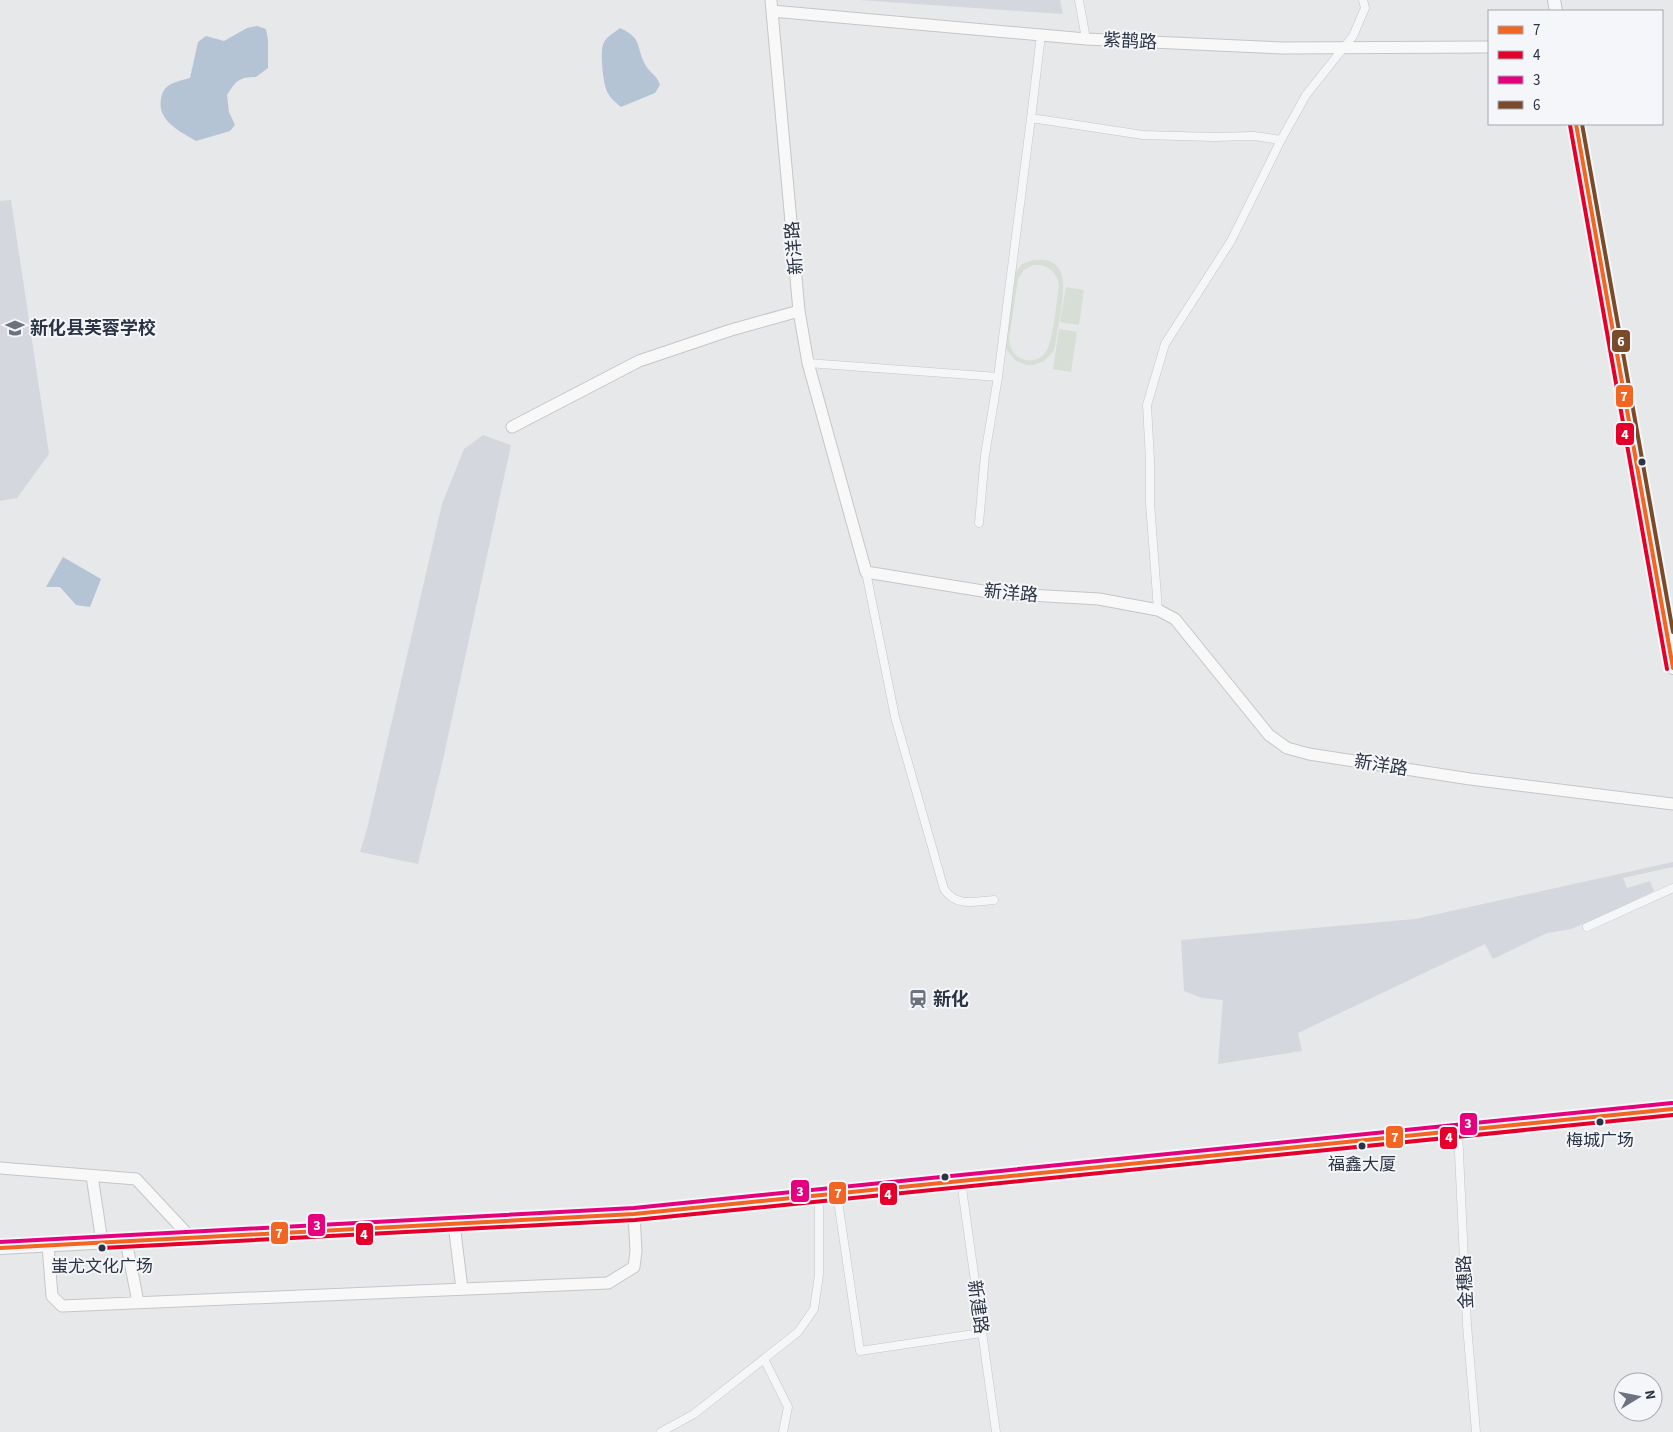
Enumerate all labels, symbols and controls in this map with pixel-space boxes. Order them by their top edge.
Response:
legend [1488,10,1663,125]
text: 7 [1533,20,1540,41]
street label: 紫鹊路 [1102,28,1158,55]
text: 4 [1533,45,1541,66]
text: 3 [1533,70,1540,91]
text: 6 [1533,95,1540,116]
street label: 新洋路 [780,220,809,276]
place label: 新化县芙蓉学校 [30,316,156,341]
school or university icon: 新化县芙蓉学校 [4,317,26,339]
line badge: 6 [1611,329,1631,353]
text: 6 [1617,332,1625,352]
line badge: 7 [1615,384,1634,408]
text: 7 [1620,387,1628,407]
line badge: 4 [1615,422,1635,446]
text: 4 [1621,425,1629,445]
unlabelled marker [1637,457,1647,467]
street label: 新洋路 [983,579,1039,608]
street label: 新洋路 [1352,749,1410,782]
place label: 新化 [933,987,969,1012]
station icon: 新化 [907,988,929,1010]
line badge: 3 [1459,1112,1478,1136]
text: 3 [1464,1114,1472,1134]
marker: 梅城广场 [1595,1117,1605,1127]
line badge: 7 [1385,1125,1404,1149]
line badge: 4 [1439,1126,1458,1150]
text: 7 [1391,1128,1399,1148]
text: 4 [1445,1128,1453,1148]
place label: 梅城广场 [1566,1129,1634,1153]
marker: 福鑫大厦 [1357,1141,1367,1151]
place label: 福鑫大厦 [1328,1153,1396,1177]
unlabelled marker [940,1172,950,1182]
line badge: 3 [790,1179,810,1203]
line badge: 7 [828,1181,847,1205]
text: 3 [796,1182,804,1202]
line badge: 4 [879,1182,898,1206]
text: 7 [834,1184,842,1204]
text: 4 [884,1185,892,1205]
line badge: 3 [307,1213,326,1237]
text: 3 [313,1216,321,1236]
line badge: 7 [270,1221,289,1245]
line badge: 4 [355,1222,374,1246]
text: 7 [275,1224,283,1244]
text: 4 [360,1225,368,1245]
marker: 蚩尤文化广场 [97,1243,107,1253]
street label: 金穗路 [1452,1254,1479,1310]
place label: 蚩尤文化广场 [51,1255,153,1279]
street label: 新建路 [961,1279,994,1336]
north arrow [1613,1372,1663,1422]
text: N [1639,1389,1660,1401]

